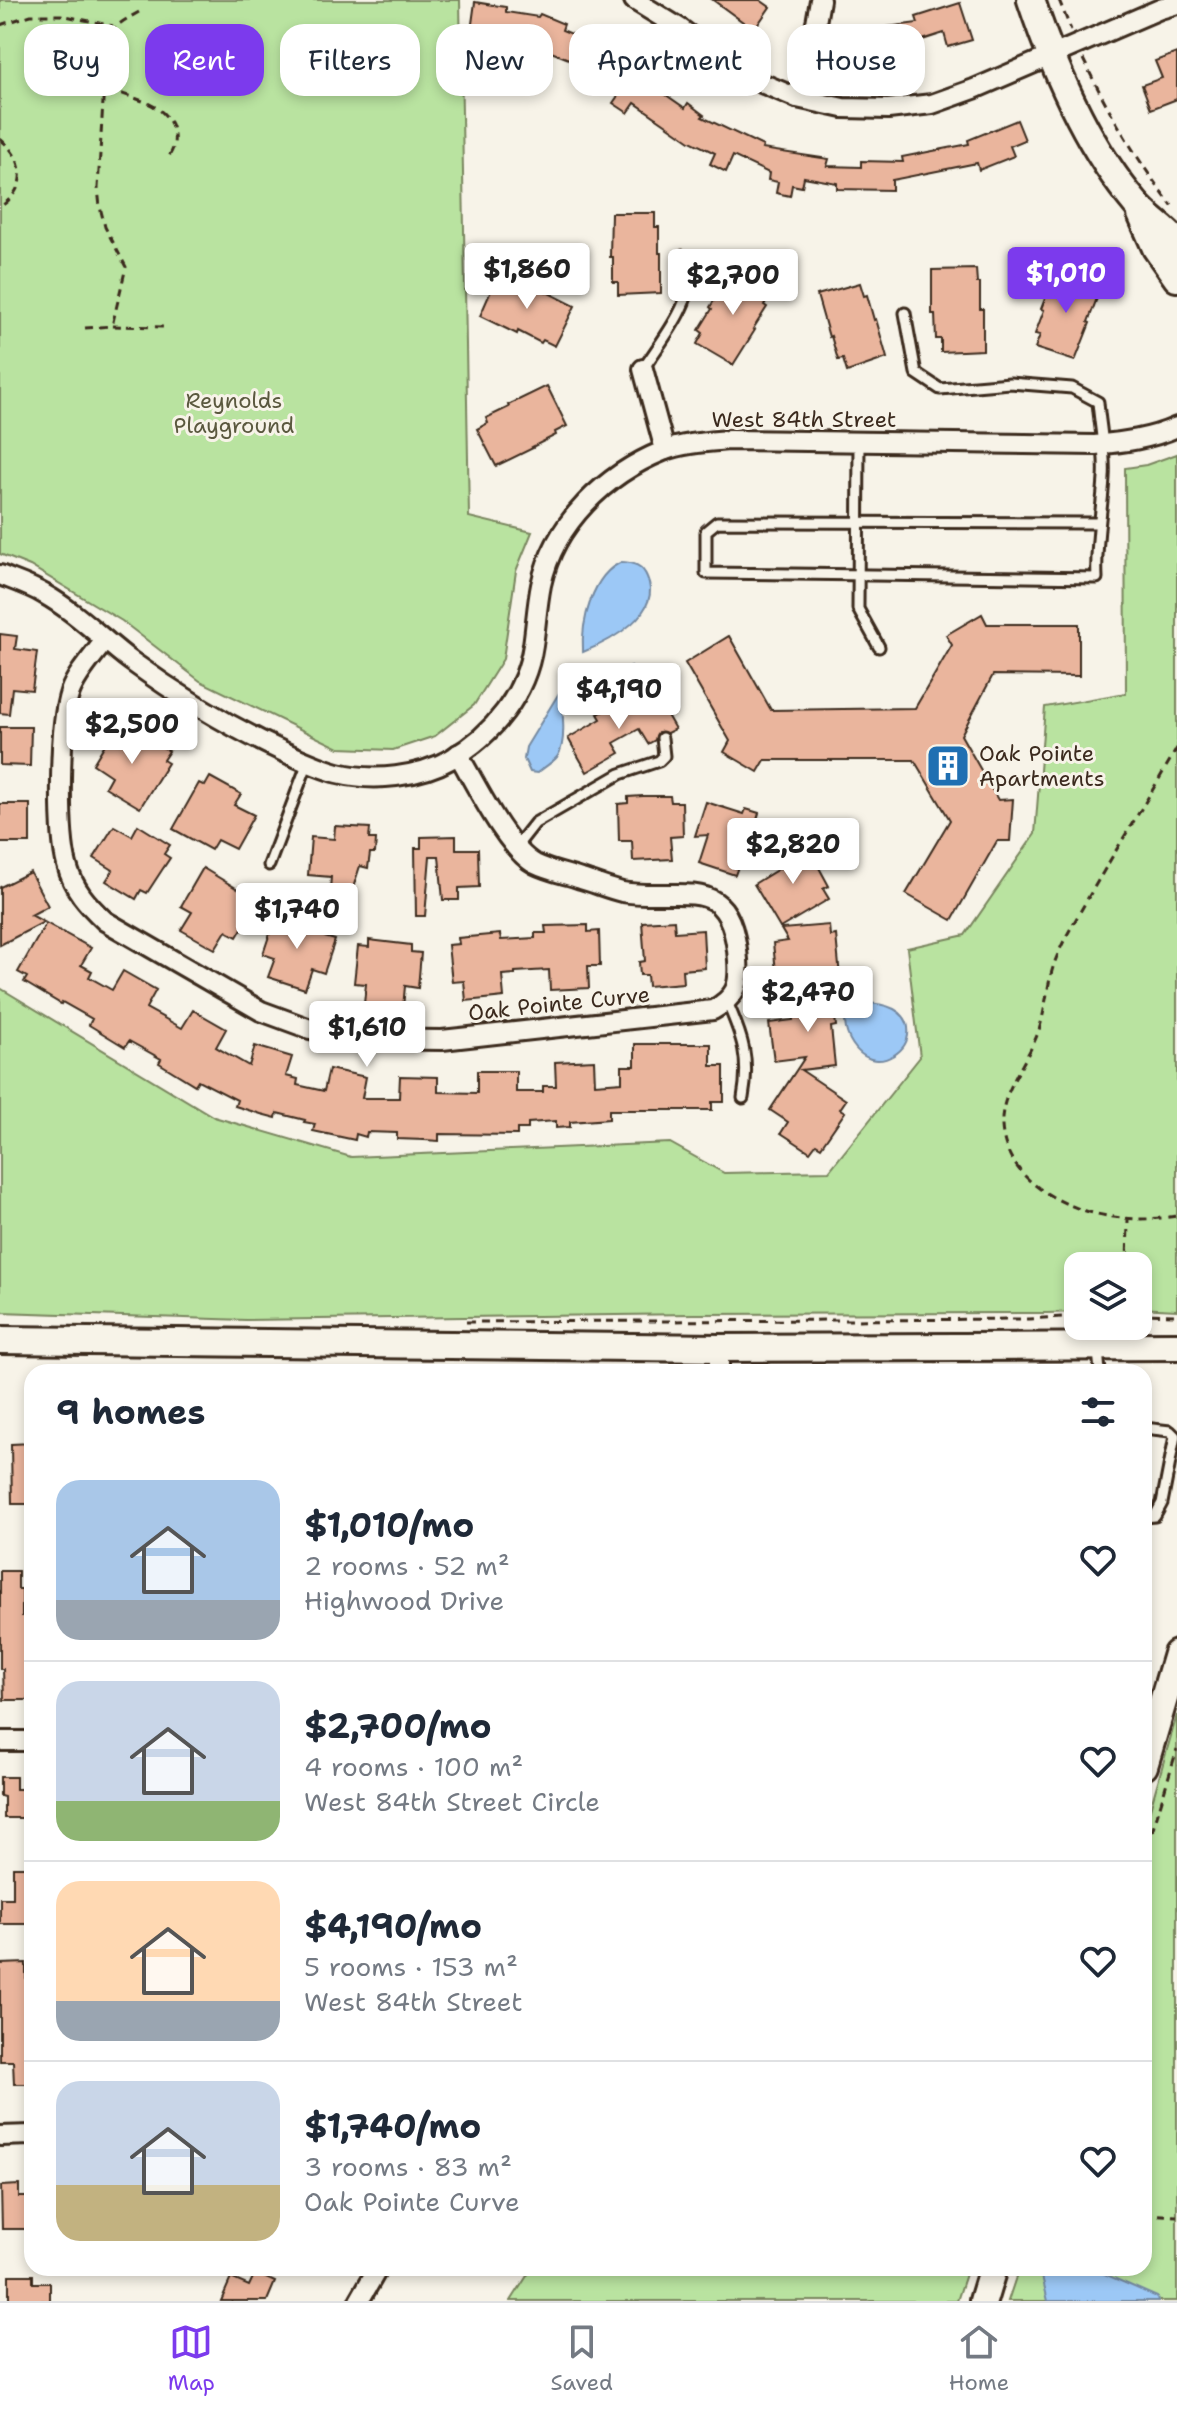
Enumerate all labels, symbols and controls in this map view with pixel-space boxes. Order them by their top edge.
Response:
chip: Buy [24,24,129,96]
chip: Rent [145,24,264,96]
chip: Filters [280,24,420,96]
chip: New [436,24,553,96]
chip: Apartment [569,24,771,96]
chip: House [787,24,925,96]
pin: $1,860 [462,243,592,311]
pin: $1,010 [1001,247,1131,315]
pin: $2,700 [668,249,798,317]
text: $1,860 [483,251,571,286]
text: $1,010 [1026,255,1106,290]
text: $2,700 [686,257,780,292]
park label: Reynolds Playground [174,386,294,440]
street label: West 84th Street [712,405,896,434]
pin: $4,190 [554,663,684,731]
text: $4,190 [576,671,662,706]
pin: $2,500 [67,698,197,766]
text: $2,500 [84,706,180,741]
place label: Oak Pointe Apartments [979,739,1105,793]
building icon: Oak Pointe Apartments [924,742,972,790]
pin: $2,820 [728,818,858,886]
text: $2,820 [745,826,841,861]
pin: $1,740 [232,883,362,951]
text: $1,740 [254,891,340,926]
pin: $2,470 [743,966,873,1034]
text: $2,470 [761,974,855,1009]
street label: Oak Pointe Curve [467,980,651,1027]
pin: $1,610 [302,1001,432,1069]
text: $1,610 [327,1009,407,1044]
map controls [1064,1252,1152,1340]
button: layers [1064,1252,1152,1340]
text: 9 homes [56,1389,205,1435]
icon: filters [1076,1390,1120,1434]
text: $1,010/mo [304,1502,474,1548]
icon: home [120,1512,216,1608]
icon: heart [1076,1538,1120,1582]
text: 2 rooms · 52 m² [304,1548,510,1583]
text: Highwood Drive [304,1583,504,1618]
text: $2,700/mo [304,1703,492,1749]
icon: home [120,1713,216,1809]
icon: heart [1076,1739,1120,1783]
text: 4 rooms · 100 m² [304,1749,523,1784]
text: West 84th Street Circle [304,1784,600,1819]
text: $4,190/mo [304,1903,482,1949]
icon: home [120,1913,216,2009]
icon: heart [1076,1939,1120,1983]
text: 5 rooms · 153 m² [304,1949,518,1984]
text: West 84th Street [304,1984,523,2019]
text: $1,740/mo [304,2103,481,2149]
icon: home [120,2113,216,2209]
icon: heart [1076,2139,1120,2183]
text: 3 rooms · 83 m² [304,2149,512,2184]
text: Oak Pointe Curve [304,2184,520,2219]
tab: Map [168,2320,215,2397]
tab: Saved [551,2320,613,2397]
tab: Home [949,2320,1009,2397]

